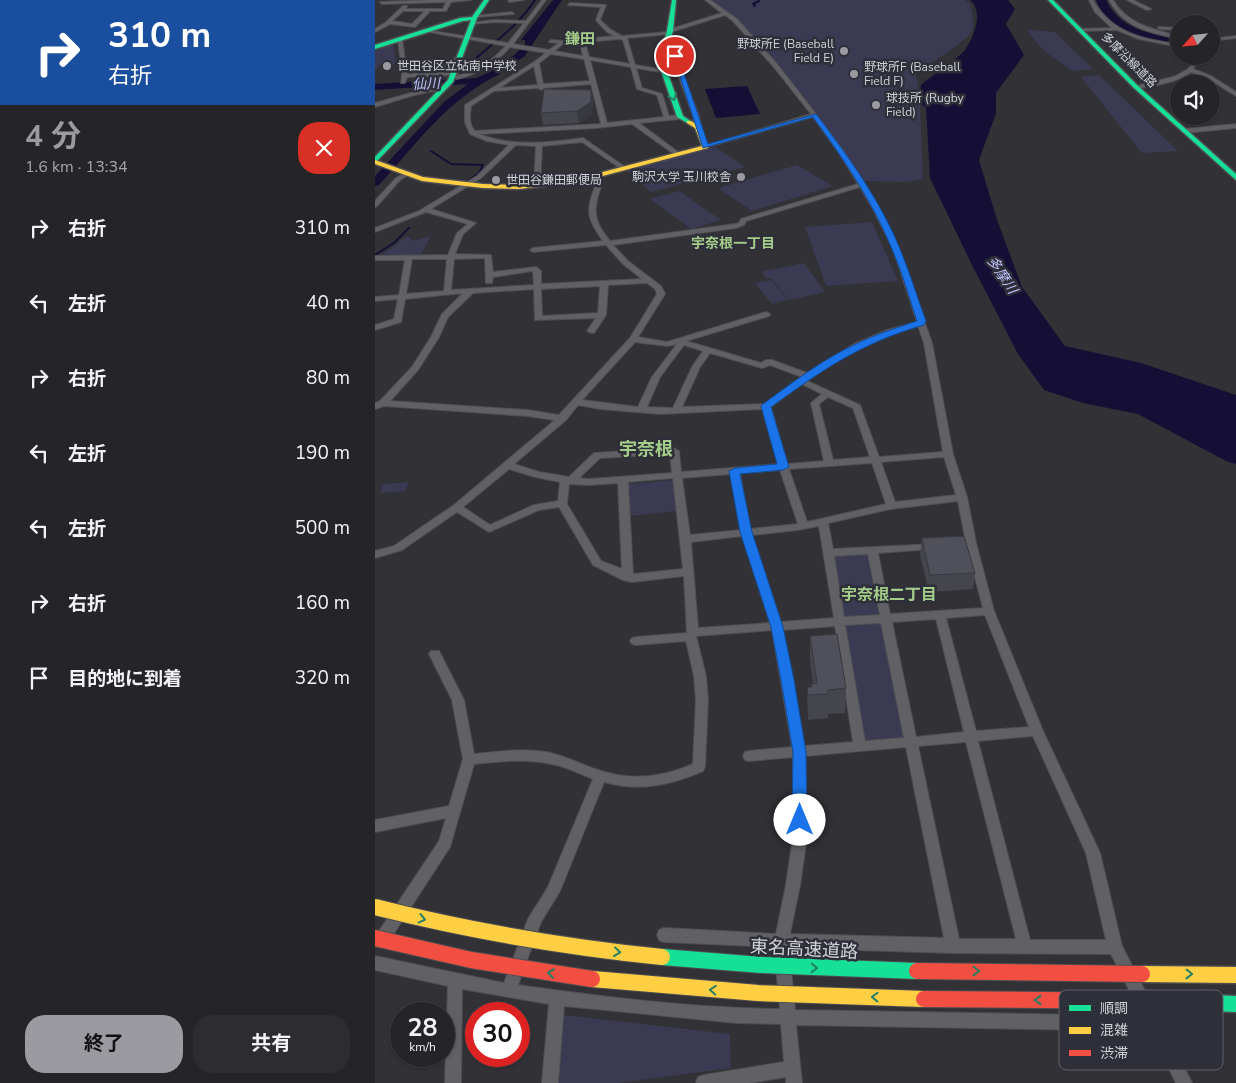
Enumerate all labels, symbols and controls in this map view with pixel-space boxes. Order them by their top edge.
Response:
text: 310 m [108,12,211,59]
north arrow [1170,15,1220,65]
map controls [1170,15,1220,125]
icon: right [25,20,90,85]
district label: 鎌田 [564,29,595,49]
street label: 多摩沿線道路 [1098,29,1160,91]
pin [654,35,696,77]
place label: 野球所E (Baseball Field E) [737,36,834,66]
icon: arrive [661,42,689,70]
marker: 野球所E (Baseball Field E) [838,45,850,57]
place label: 世田谷区立砧南中学校 [397,58,517,74]
place label: 野球所F (Baseball Field F) [864,59,961,89]
marker: 世田谷区立砧南中学校 [381,60,393,72]
text: 右折 [108,61,152,91]
marker: 野球所F (Baseball Field F) [848,68,860,80]
water label: 仙川 [412,74,442,94]
button: sound [1170,75,1220,125]
place label: 球技所 (Rugby Field) [886,90,965,120]
one-way arrow [667,93,677,101]
marker: 球技所 (Rugby Field) [870,99,882,111]
text: 4 分 [25,116,81,157]
button: close [298,122,350,174]
text: 1.6 km · 13:34 [25,156,128,178]
place label: 駒沢大学 玉川校舎 [632,169,731,185]
marker: 駒沢大学 玉川校舎 [735,171,747,183]
place label: 世田谷鎌田郵便局 [506,172,602,188]
marker: 世田谷鎌田郵便局 [490,174,502,186]
icon: right [25,214,53,242]
text: 310 m [295,215,350,241]
text: 右折 [68,216,106,242]
district label: 宇奈根一丁目 [691,234,775,253]
water label: 多摩川 [982,252,1023,299]
icon: left [25,289,53,317]
text: 40 m [306,290,350,316]
text: 左折 [68,291,106,317]
icon: right [25,364,53,392]
text: 80 m [306,365,350,391]
text: 右折 [68,366,106,392]
district label: 宇奈根 [619,437,673,461]
icon: left [25,439,53,467]
text: 190 m [295,440,350,466]
text: 左折 [68,441,106,467]
icon: left [25,514,53,542]
text: 500 m [295,515,350,541]
text: 左折 [68,516,106,542]
district label: 宇奈根二丁目 [841,584,937,606]
icon: right [25,589,53,617]
text: 160 m [295,590,350,616]
text: 右折 [68,591,106,617]
icon: arrive [25,664,53,692]
text: 320 m [295,665,350,691]
text: 目的地に到着 [68,666,182,692]
position arrow [773,793,825,845]
one-way arrow [418,913,427,924]
street label: 東名高速道路 [749,934,859,964]
one-way arrow [613,946,621,957]
one-way arrow [810,962,818,973]
one-way arrow [972,966,980,977]
one-way arrow [547,968,555,979]
one-way arrow [1185,969,1193,980]
one-way arrow [709,985,717,996]
legend [1059,990,1223,1070]
one-way arrow [871,992,878,1002]
one-way arrow [1033,995,1041,1005]
text: 順調 [1100,999,1128,1018]
speed limit sign: 30 [465,1002,530,1067]
text: 28 [407,1011,438,1045]
button: 終了 [25,1015,183,1073]
button: 共有 [193,1015,350,1073]
text: 混雑 [1100,1021,1128,1040]
text: km/h [409,1039,436,1055]
text: 渋滞 [1100,1044,1128,1063]

